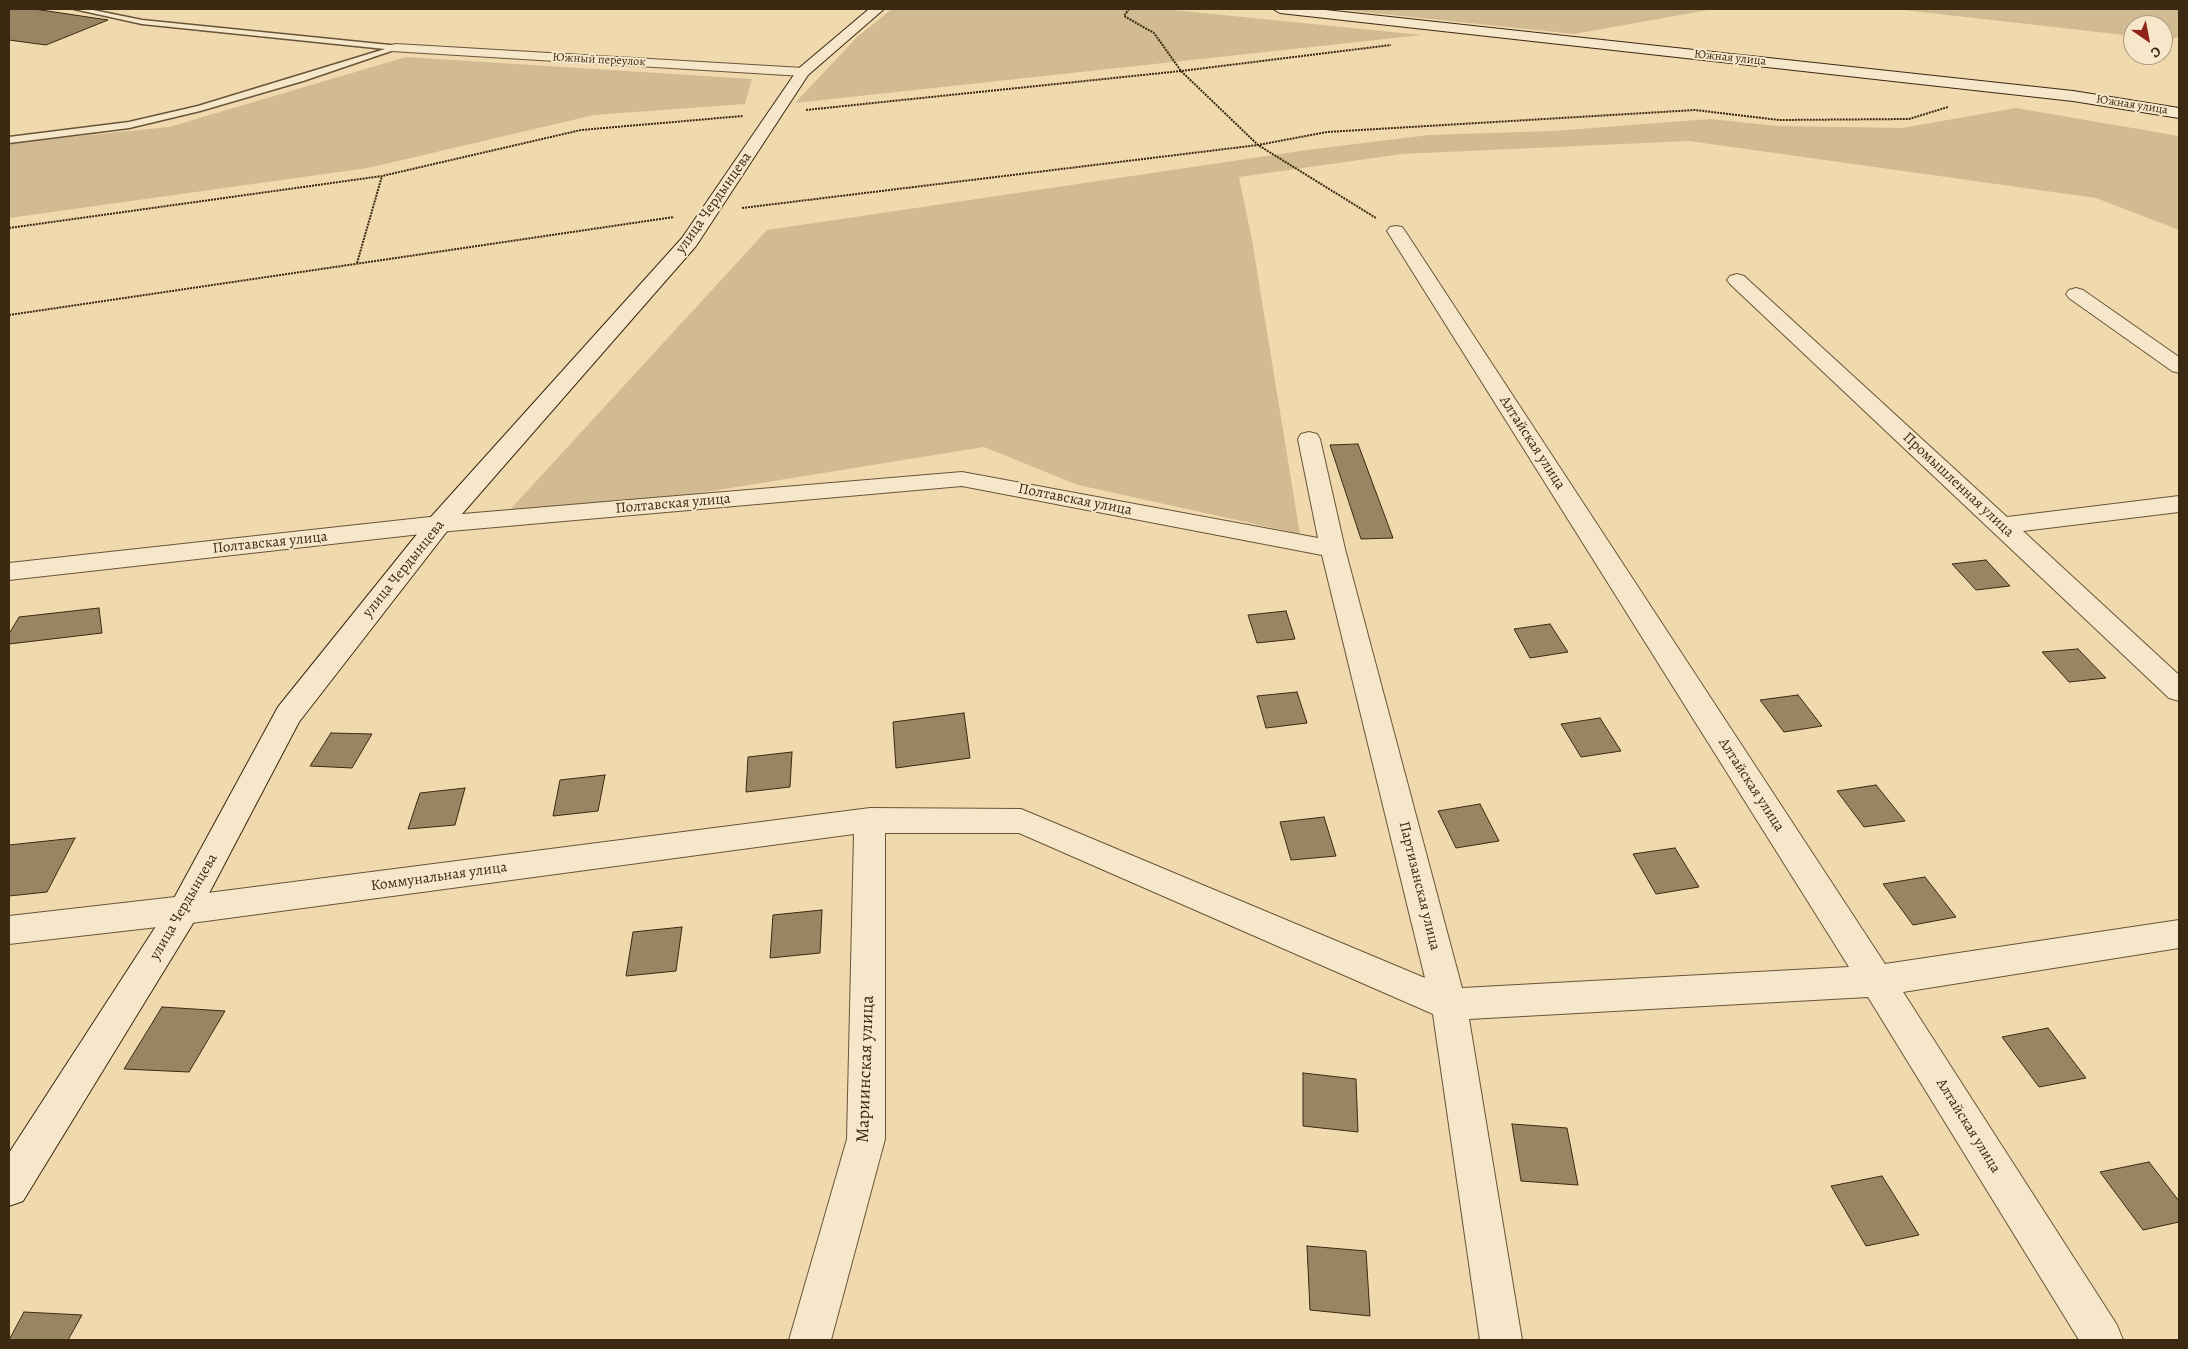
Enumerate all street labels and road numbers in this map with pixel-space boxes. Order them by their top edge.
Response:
street label: Южная улица [1693,47,1767,69]
street label: Южный переулок [552,50,646,70]
street label: Южная улица [2095,92,2169,118]
street label: улица Чердынцева [672,149,756,257]
street label: Алтайская улица [1495,393,1569,493]
street label: Промышленная улица [1899,429,2017,541]
street label: Полтавская улица [1017,480,1133,520]
street label: Полтавская улица [615,490,731,518]
street label: улица Чердынцева [359,517,449,621]
street label: Полтавская улица [212,528,328,558]
street label: Алтайская улица [1714,735,1788,835]
street label: Партизанская улица [1394,820,1444,952]
street label: улица Чердынцева [146,851,222,963]
street label: Коммунальная улица [370,859,508,895]
street label: Мариинская улица [853,995,879,1143]
street label: Алтайская улица [1932,1075,2004,1177]

